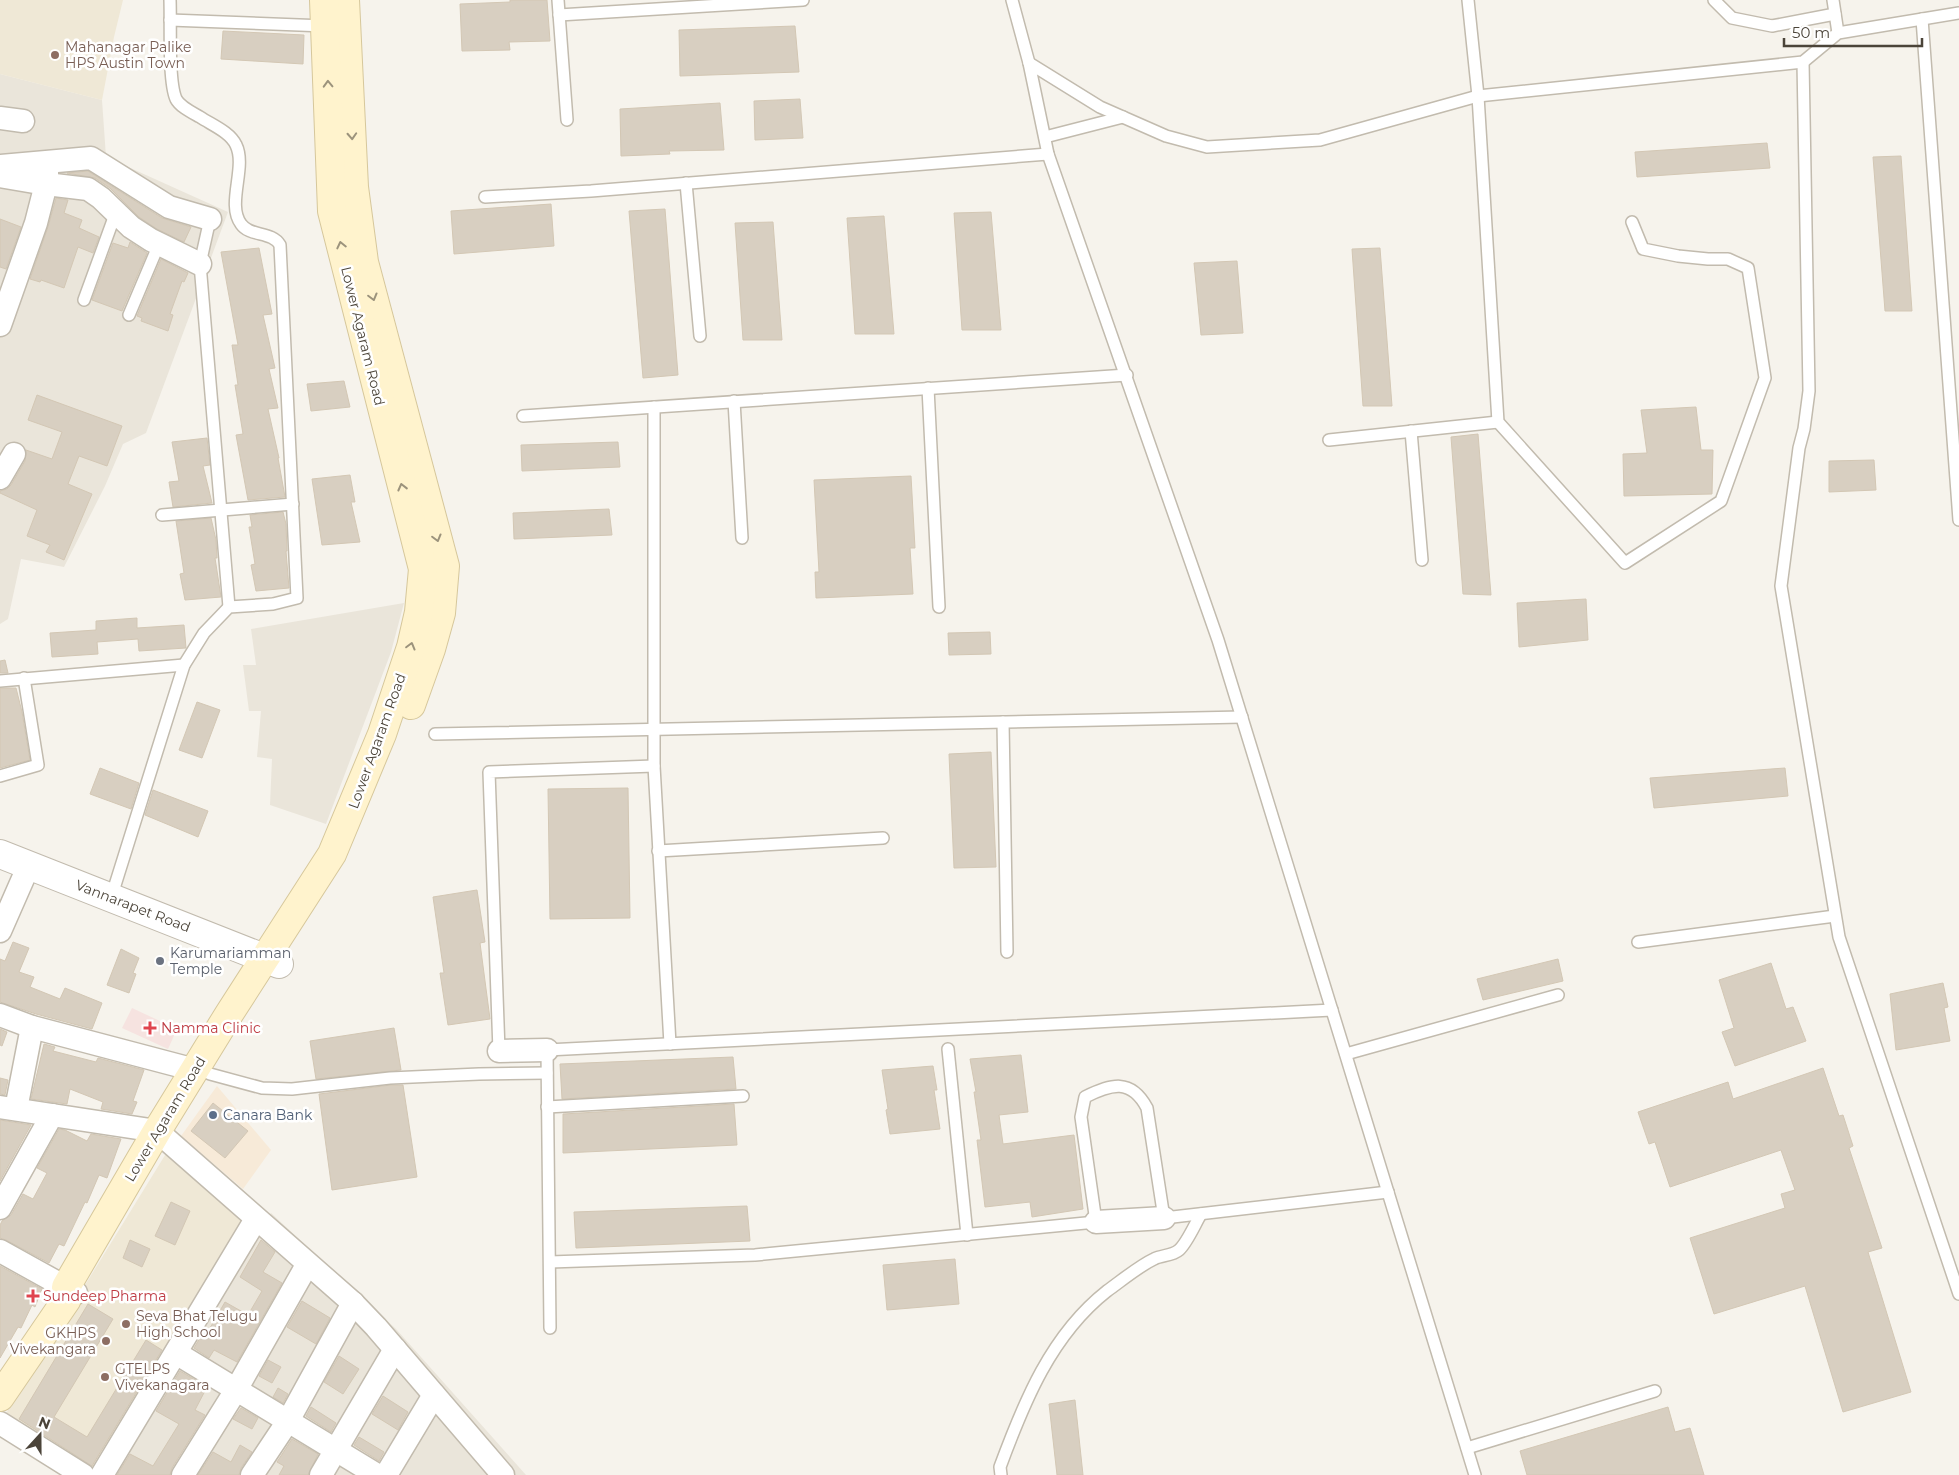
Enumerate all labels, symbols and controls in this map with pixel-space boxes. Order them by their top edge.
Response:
scale bar [1784,15,1922,47]
text: 50 m [1792,23,1830,42]
place label: Mahanagar Palike HPS Austin Town [65,38,191,72]
marker: Mahanagar Palike HPS Austin Town [49,49,61,61]
one-way arrow [322,79,333,87]
one-way arrow [346,132,357,140]
one-way arrow [336,241,347,250]
street label: Lower Agaram Road [337,265,389,407]
one-way arrow [367,292,378,301]
one-way arrow [397,483,408,492]
one-way arrow [431,534,442,543]
one-way arrow [405,642,415,651]
street label: Lower Agaram Road [344,671,410,811]
street label: Vannarapet Road [73,876,193,936]
place label: Karumariamman Temple [170,944,291,978]
marker: Karumariamman Temple [154,955,166,967]
place label: Namma Clinic [161,1019,261,1037]
marker: Namma Clinic [143,1021,157,1035]
street label: Lower Agaram Road [121,1053,209,1185]
place label: Canara Bank [223,1106,313,1124]
marker: Canara Bank [207,1109,219,1121]
place label: Sundeep Pharma [43,1287,166,1305]
marker: Sundeep Pharma [27,1290,39,1302]
place label: Seva Bhat Telugu High School [136,1307,258,1341]
marker: Seva Bhat Telugu High School [120,1318,132,1330]
place label: GKHPS Vivekangara [10,1324,96,1358]
marker: GKHPS Vivekangara [100,1335,112,1347]
place label: GTELPS Vivekanagara [115,1360,210,1394]
marker: GTELPS Vivekanagara [99,1371,111,1383]
north arrow [15,1410,65,1460]
text: N [36,1412,53,1433]

